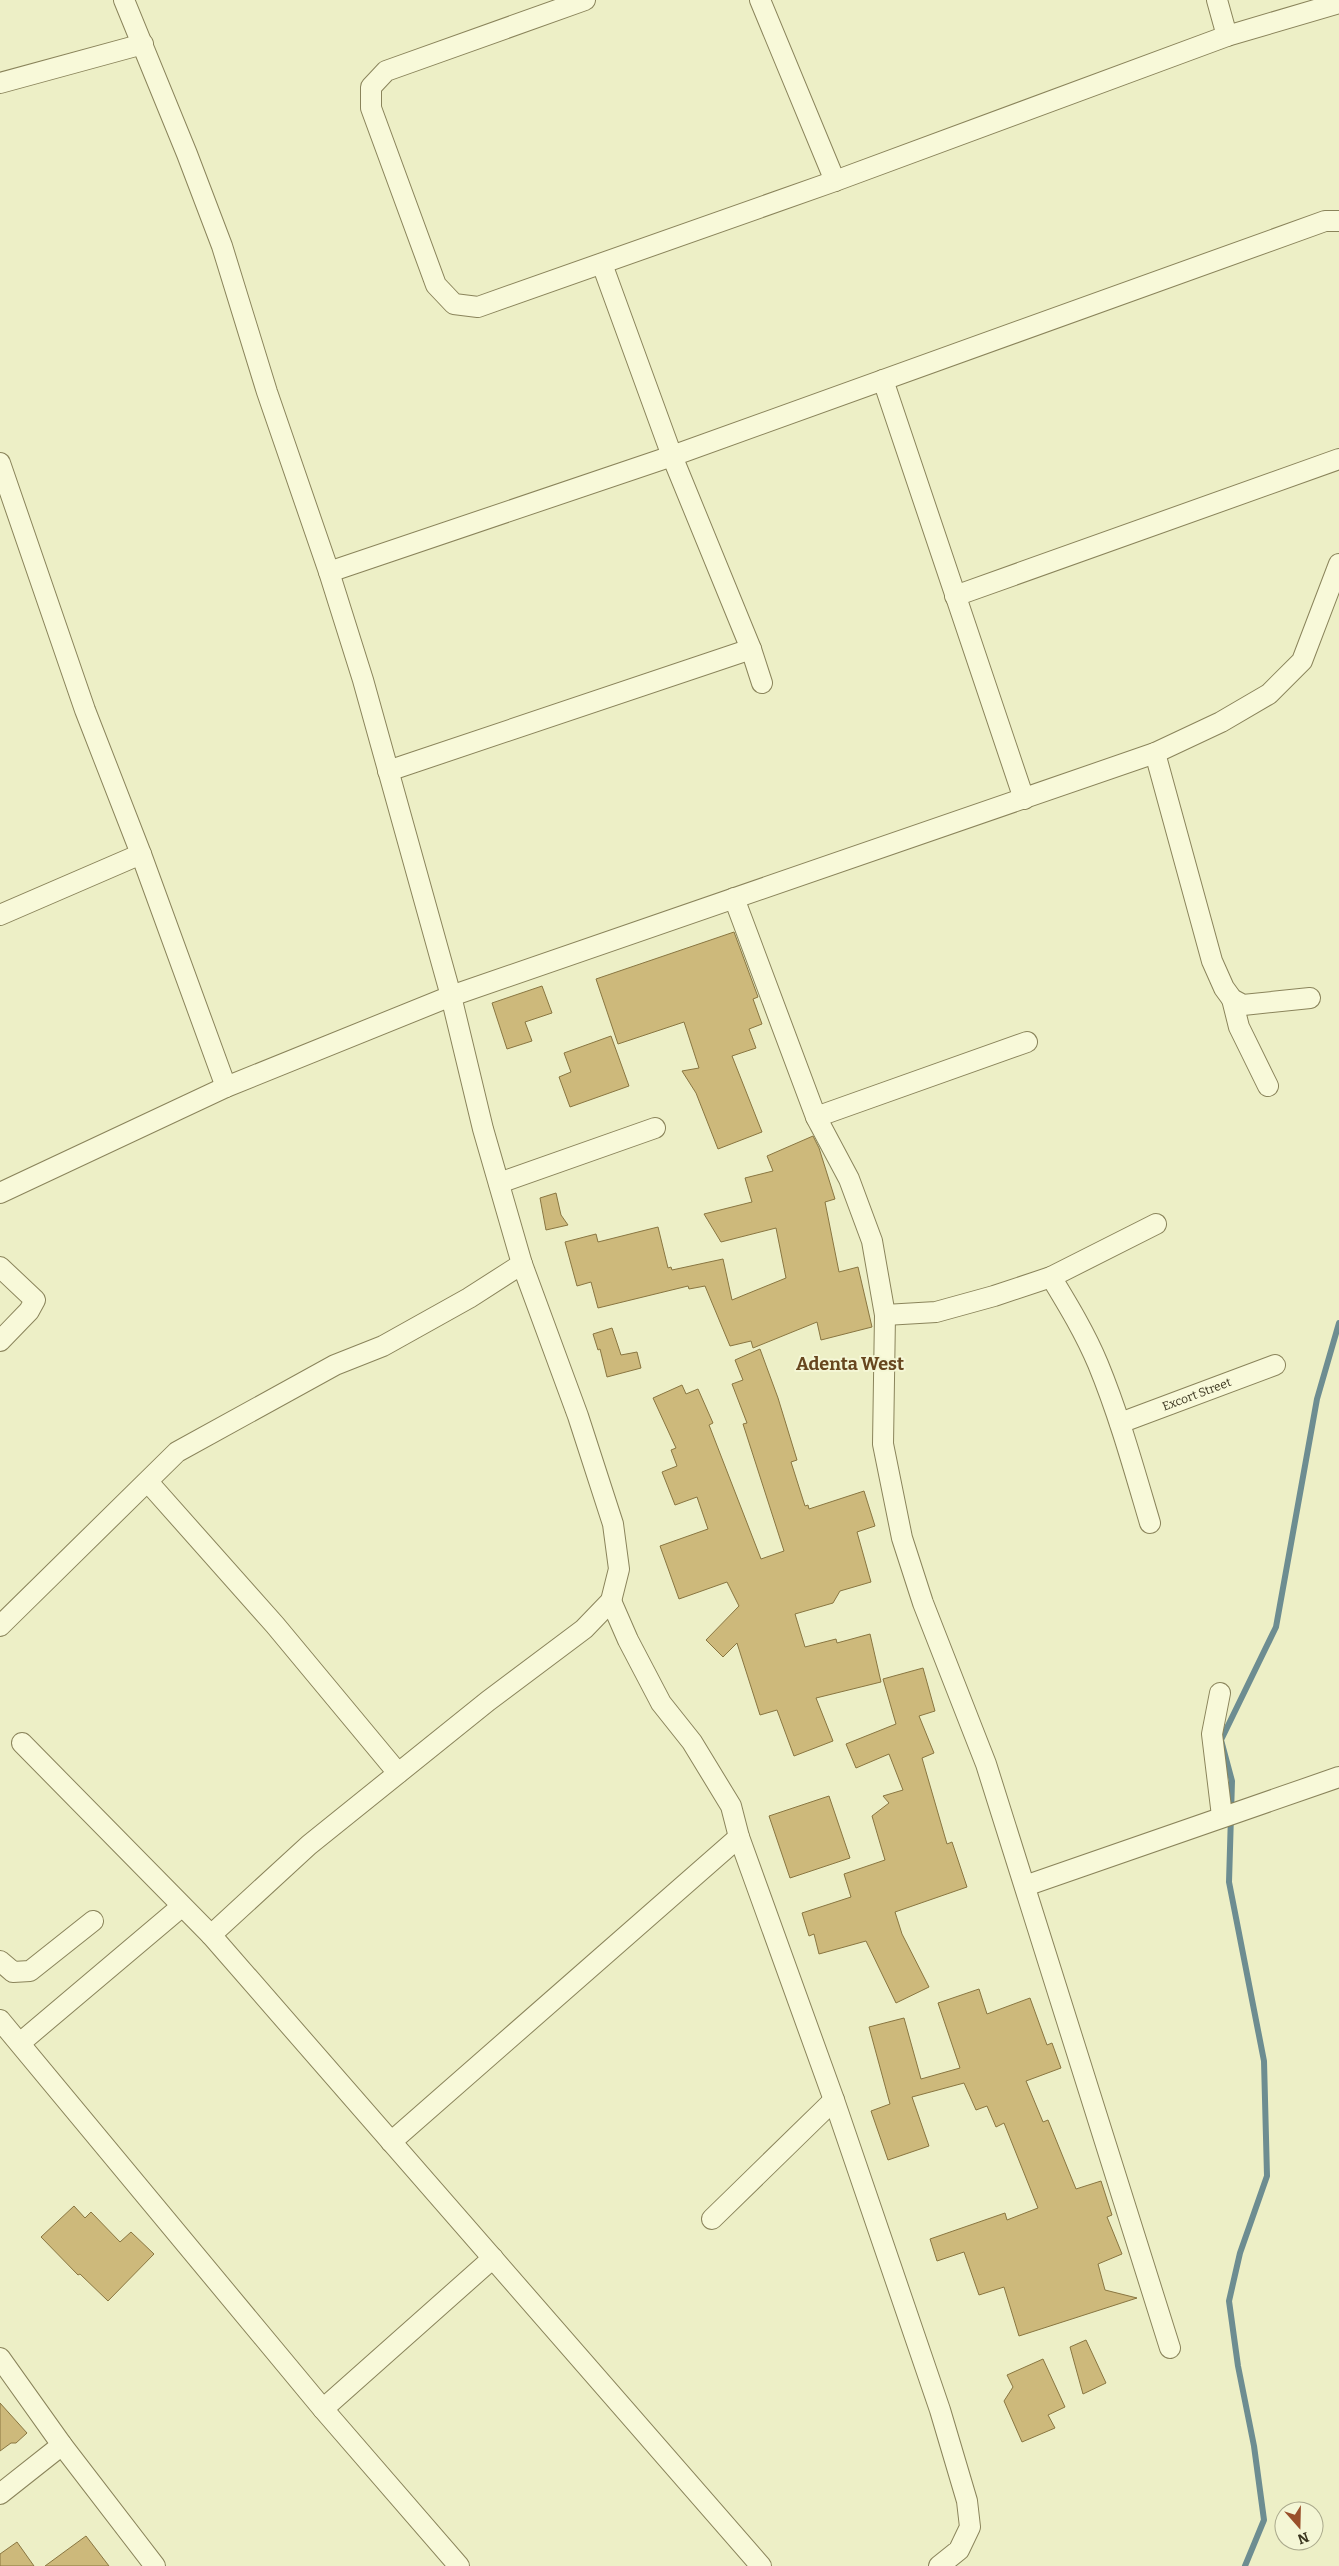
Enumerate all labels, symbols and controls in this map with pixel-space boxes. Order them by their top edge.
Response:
district label: Adenta West [796,1353,904,1375]
street label: Excort Street [1161,1375,1234,1413]
north arrow [1274,2501,1324,2551]
text: N [1295,2528,1311,2548]

